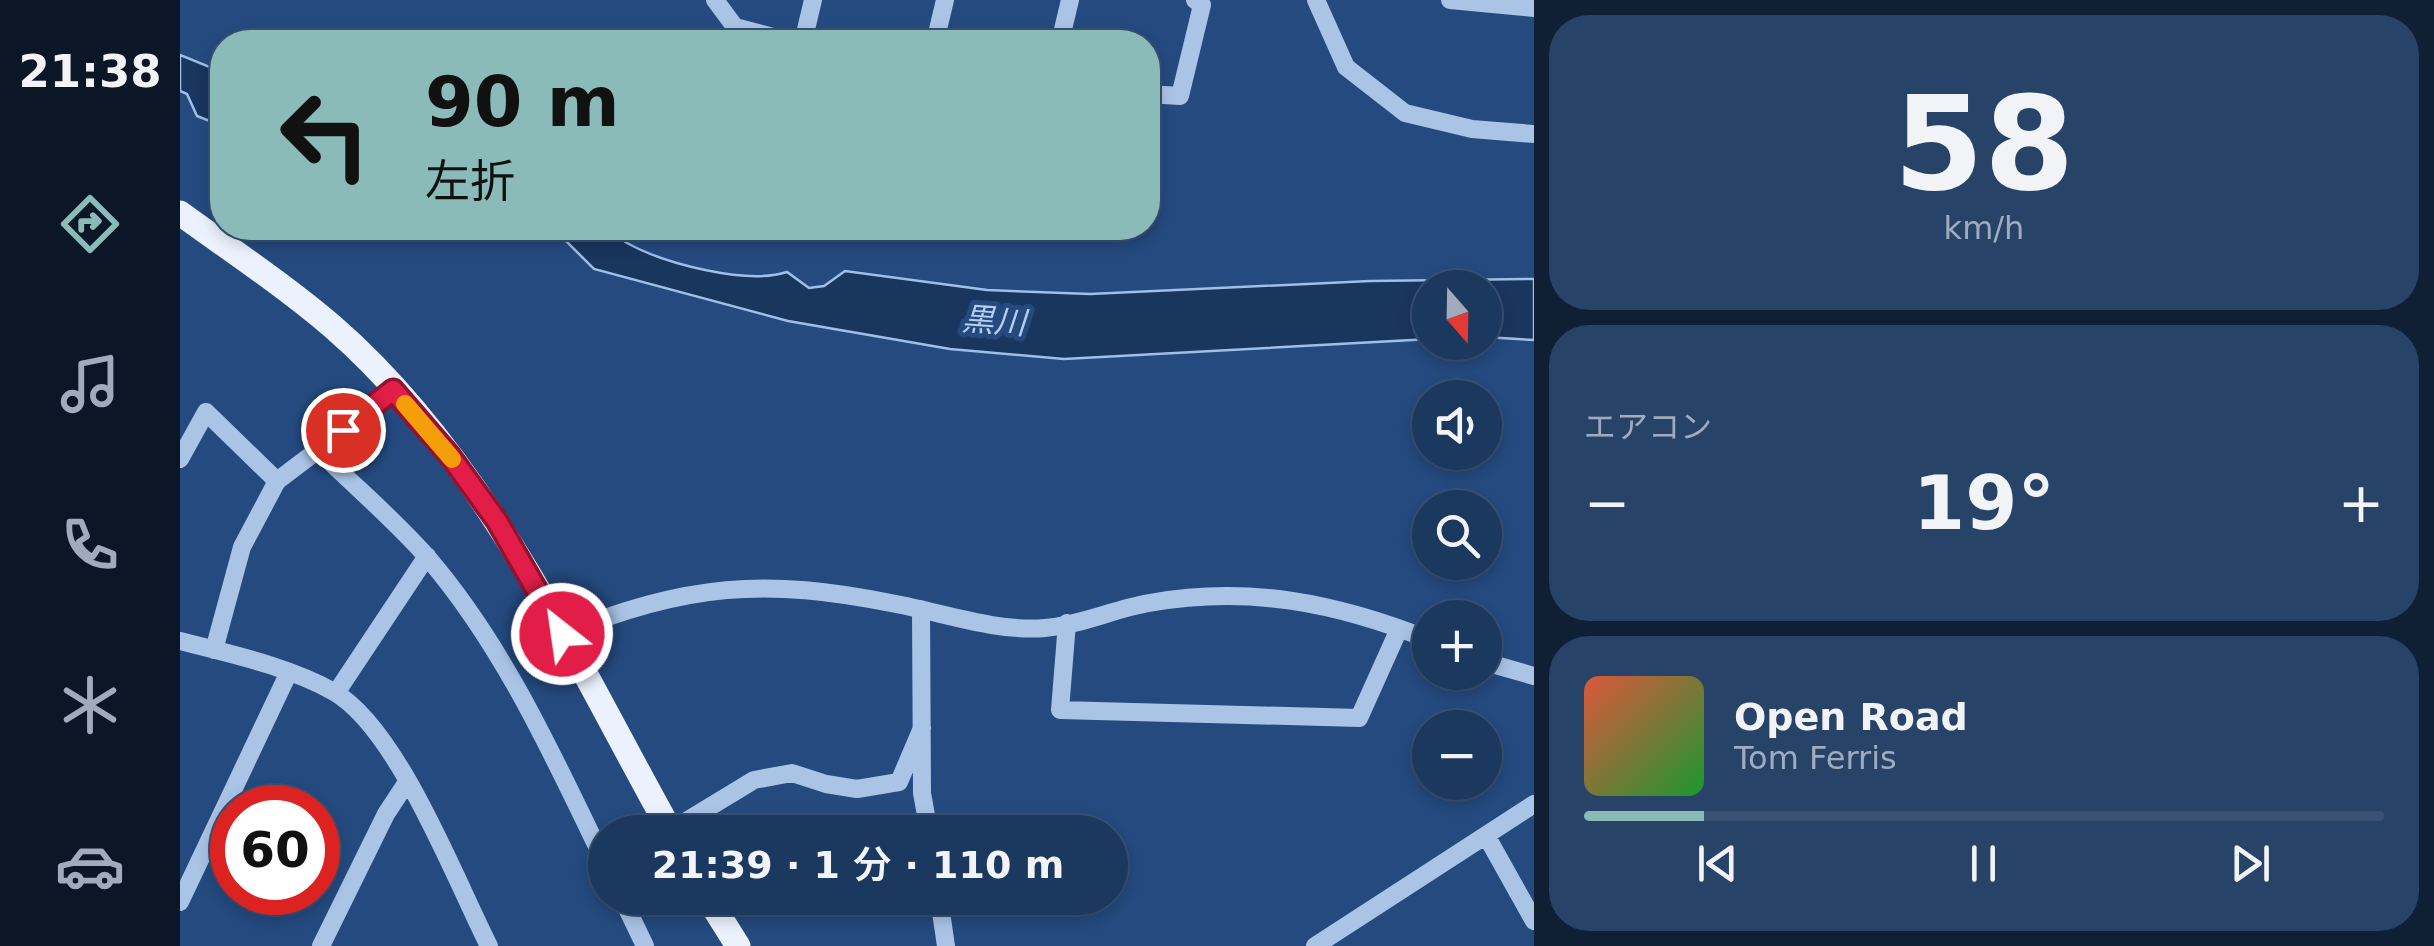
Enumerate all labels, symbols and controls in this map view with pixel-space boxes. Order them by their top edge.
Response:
text: 21:38 [18,45,162,98]
text: 90 m [425,61,620,143]
text: 58 [1894,68,2074,220]
icon: left [260,70,390,200]
text: 左折 [425,155,515,208]
icon: directions [55,189,125,259]
text: km/h [1944,209,2024,247]
north arrow [1412,270,1502,360]
map controls [1412,270,1502,800]
water label: 黒川 [961,300,1030,342]
icon: music [55,349,125,419]
button: sound [1412,380,1502,470]
pin [301,388,386,473]
icon: arrive [316,403,371,458]
text: エアコン [1584,408,1712,446]
text: 19° [1913,459,2055,547]
text: − [1584,471,1630,535]
text: + [2338,471,2384,535]
button: search [1412,490,1502,580]
icon: phone [55,510,125,580]
position arrow [510,582,614,686]
button: + [1412,600,1502,690]
icon: climate [55,670,125,740]
text: Open Road [1734,695,1968,739]
button: − [1412,710,1502,800]
text: Tom Ferris [1734,739,1897,777]
speed limit sign: 60 [210,785,340,915]
icon: car [55,831,125,901]
icon: previous [1690,836,1745,891]
icon: pause [1956,836,2011,891]
icon: next [2223,836,2278,891]
text: 21:39 · 1 分 · 110 m [652,843,1064,887]

